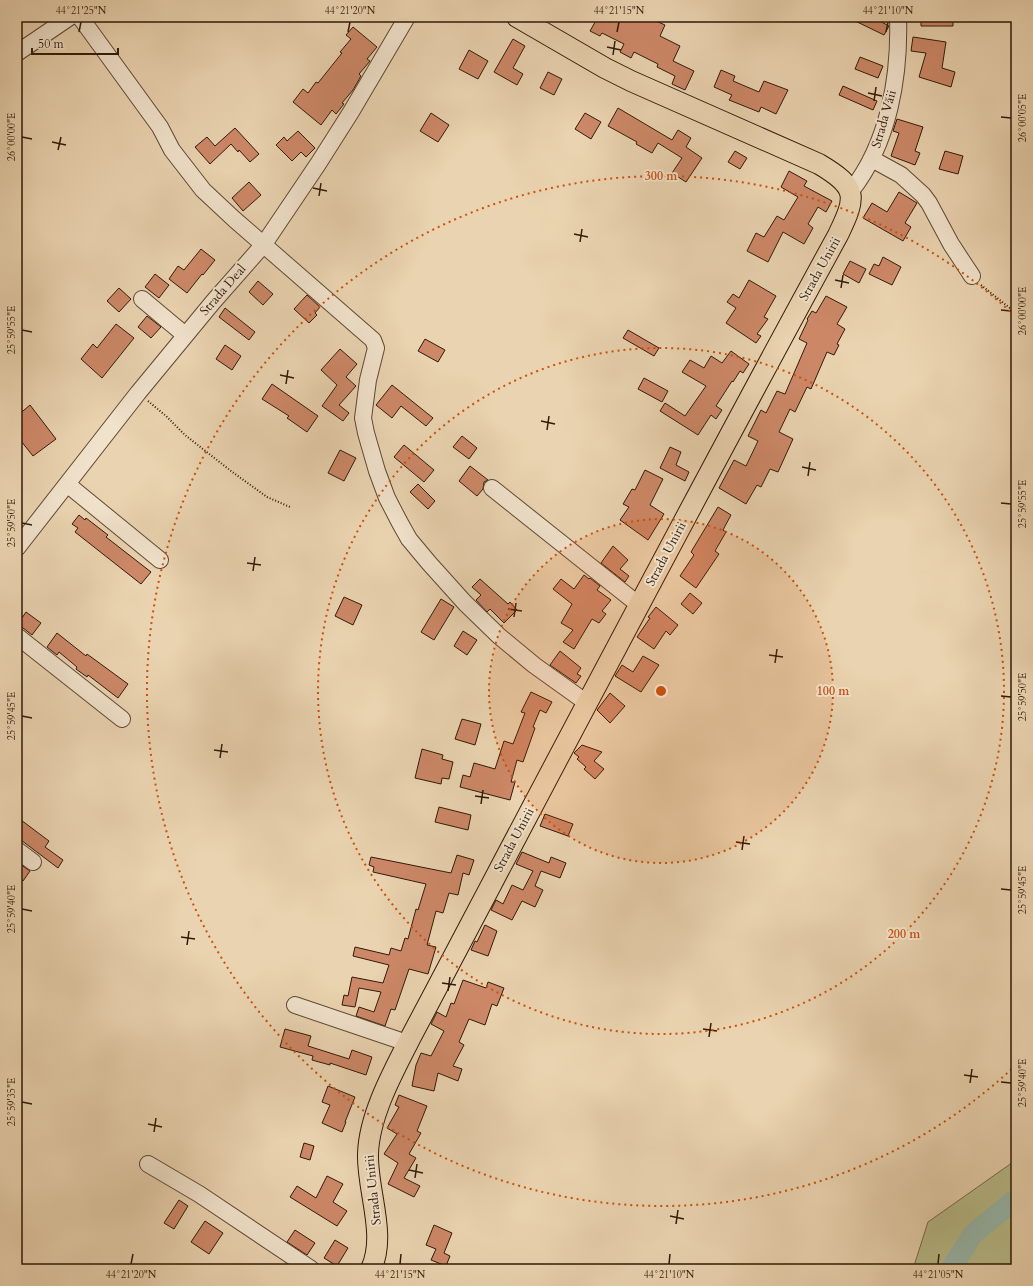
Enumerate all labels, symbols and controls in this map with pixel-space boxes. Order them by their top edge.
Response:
text: 44°21'25"N [56,4,107,18]
text: 44°21'20"N [325,4,376,18]
text: 44°21'15"N [594,4,645,18]
text: 44°21'10"N [863,4,914,18]
scale bar [32,30,118,56]
text: 50 m [38,36,65,52]
street label: Strada Văii [867,88,901,150]
text: 26°00'05"E [1016,94,1030,142]
text: 26°00'00"E [5,113,19,161]
text: 300 m [645,168,678,184]
street label: Strada Unirii [795,233,845,304]
street label: Strada Deal [196,260,251,319]
text: 26°00'00"E [1016,287,1030,335]
text: 25°59'55"E [5,306,19,354]
text: 25°59'55"E [1016,480,1030,528]
text: 25°59'50"E [5,499,19,547]
street label: Strada Unirii [641,518,691,589]
text: 25°59'50"E [1016,673,1030,721]
text: 100 m [817,683,850,699]
centre of rings [654,684,668,698]
text: 25°59'45"E [5,692,19,740]
street label: Strada Unirii [489,804,539,875]
text: 25°59'45"E [1016,866,1030,914]
text: 25°59'40"E [5,885,19,933]
text: 200 m [888,926,921,942]
text: 25°59'40"E [1016,1059,1030,1107]
text: 25°59'35"E [5,1078,19,1126]
street label: Strada Unirii [360,1154,386,1226]
text: 44°21'20"N [106,1268,157,1282]
text: 44°21'15"N [375,1268,426,1282]
text: 44°21'10"N [644,1268,695,1282]
text: 44°21'05"N [913,1268,964,1282]

